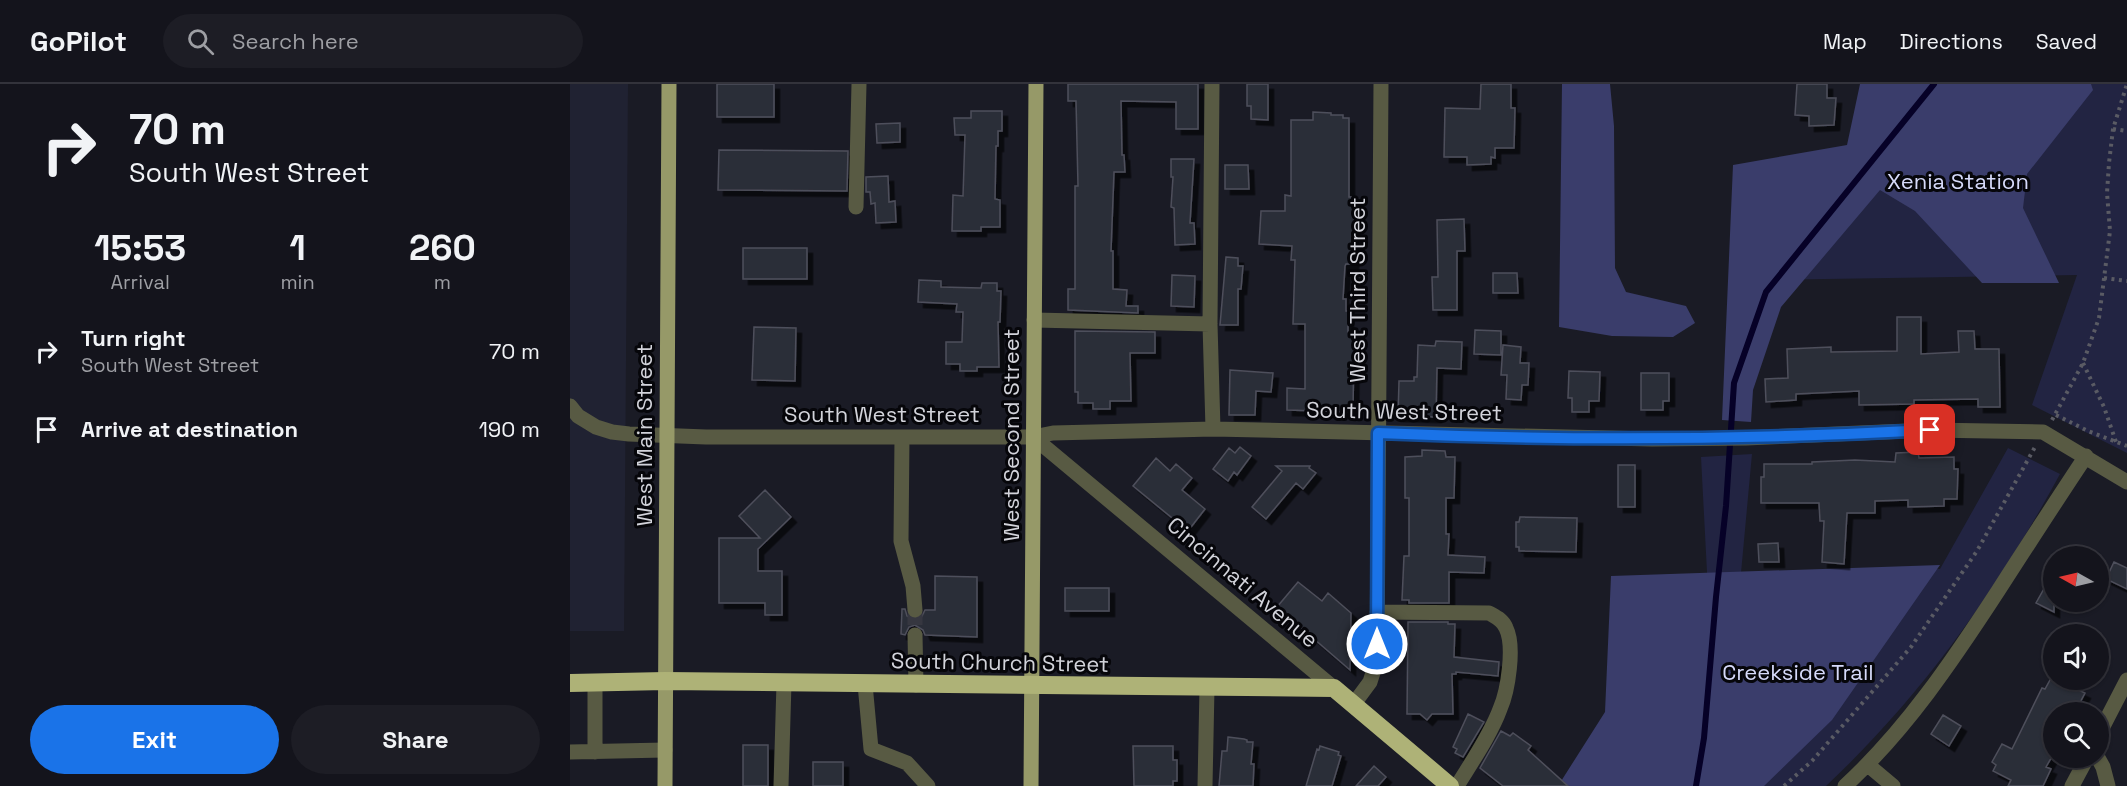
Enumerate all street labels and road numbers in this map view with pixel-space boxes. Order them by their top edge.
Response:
street label: West Third Street [1343,197,1371,383]
street label: West Second Street [997,329,1025,541]
street label: West Main Street [630,344,658,526]
street label: South West Street [1306,395,1502,427]
street label: South West Street [784,400,980,428]
street label: Cincinnati Avenue [1162,511,1324,653]
street label: South Church Street [891,646,1109,678]

